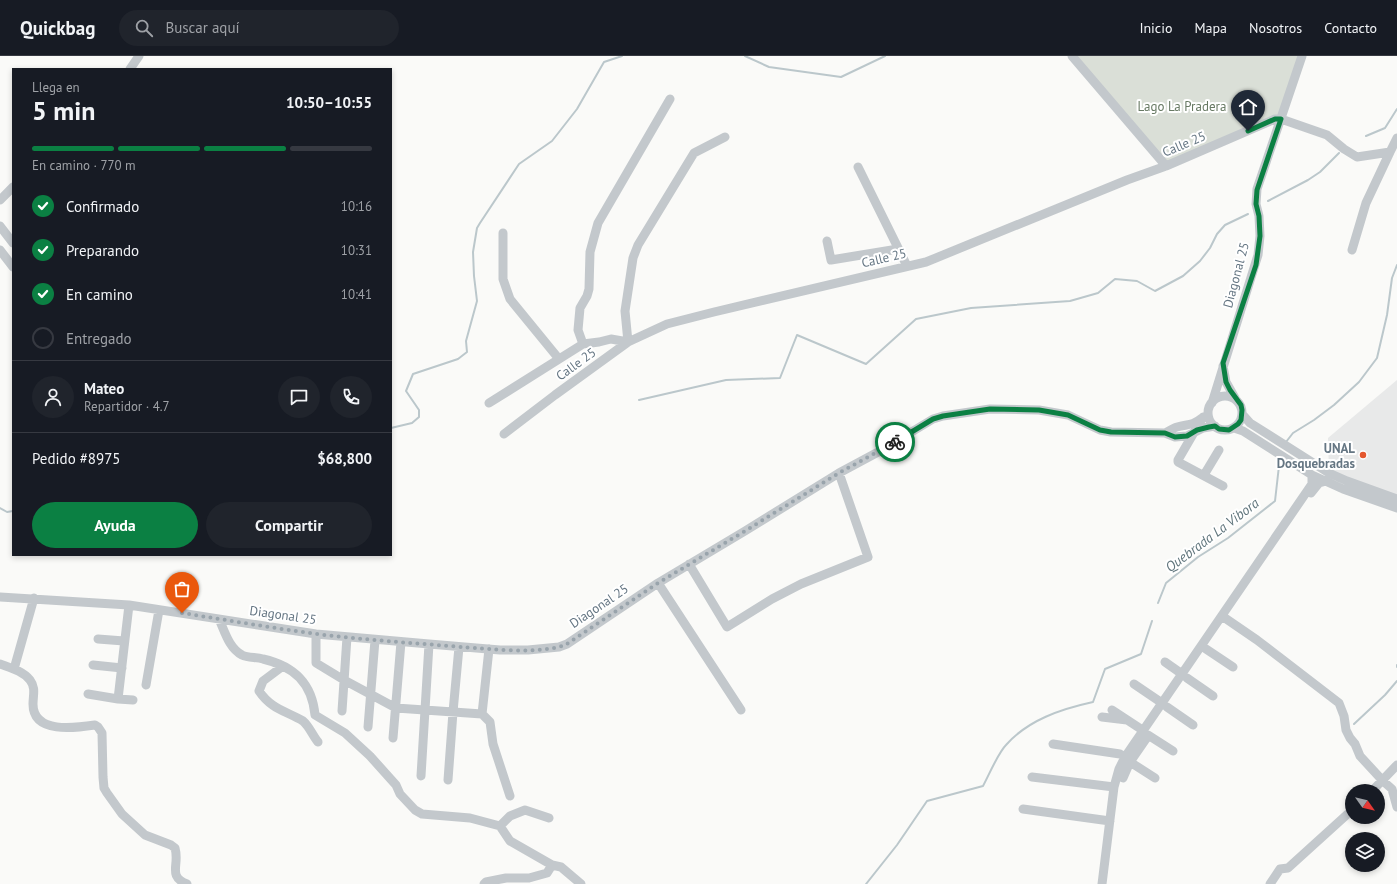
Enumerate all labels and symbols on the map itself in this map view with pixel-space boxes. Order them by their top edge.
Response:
pin [1231,90,1265,131]
park label: Lago La Pradera [1138,98,1226,115]
street label: Calle 25 [1160,127,1208,161]
street label: Diagonal 25 [1219,240,1253,310]
street label: Calle 25 [860,245,908,271]
street label: Calle 25 [553,344,599,384]
courier [875,422,915,462]
place label: UNAL Dosquebradas [1277,440,1356,472]
marker: UNAL Dosquebradas [1358,450,1368,460]
water label: Quebrada La Vibora [1162,494,1262,576]
pin [165,572,199,613]
street label: Diagonal 25 [566,580,632,632]
street label: Diagonal 25 [248,602,318,628]
north arrow [1345,784,1385,824]

